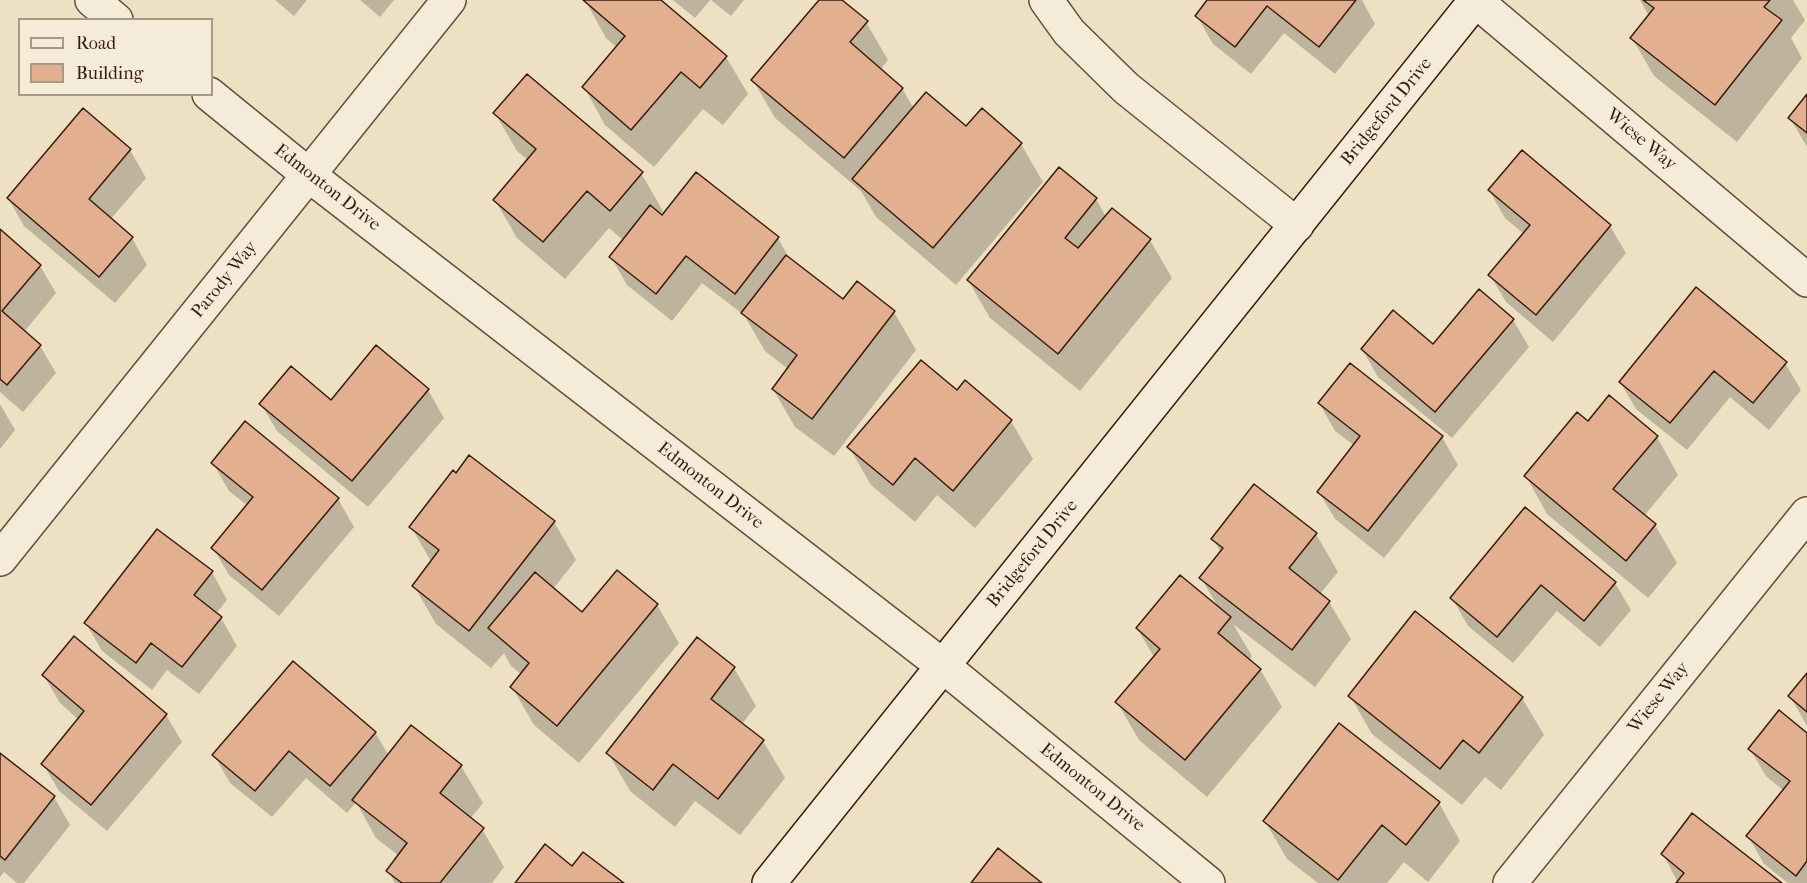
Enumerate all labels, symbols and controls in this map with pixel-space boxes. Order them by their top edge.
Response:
legend [18,18,213,96]
text: Road [76,33,116,54]
street label: Bridgeford Drive [1337,54,1437,170]
text: Building [76,63,143,84]
street label: Wiese Way [1601,104,1681,176]
street label: Edmonton Drive [270,140,384,236]
street label: Parody Way [187,237,263,323]
street label: Edmonton Drive [653,438,767,534]
street label: Bridgeford Drive [983,496,1083,612]
street label: Wiese Way [1624,658,1694,738]
street label: Edmonton Drive [1035,739,1149,837]

